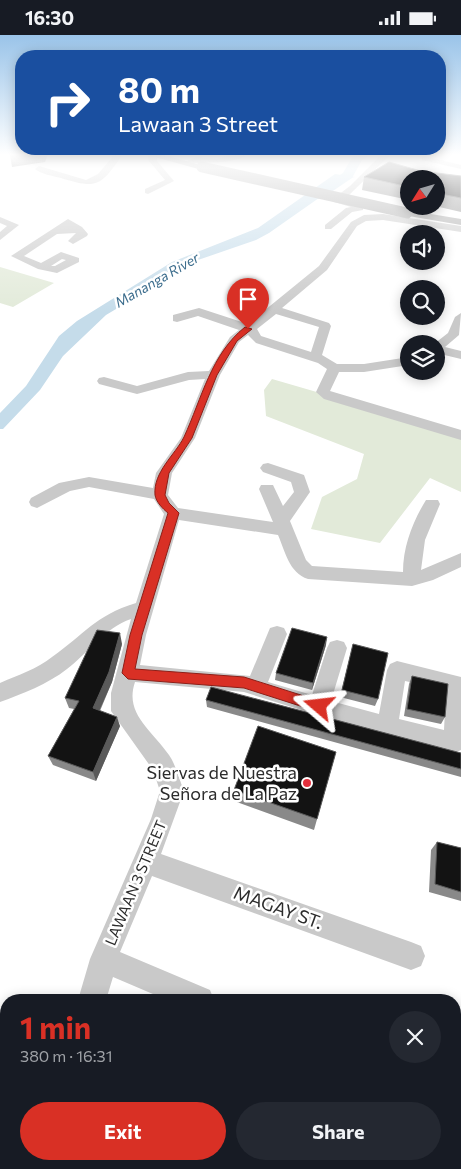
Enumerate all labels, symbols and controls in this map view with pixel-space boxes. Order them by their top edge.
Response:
text: 16:30 [25,6,74,29]
text: 80 m [118,67,200,110]
icon: right [35,70,100,135]
text: Lawaan 3 Street [118,110,278,137]
north arrow [400,170,445,215]
map controls [400,170,445,380]
button: sound [400,225,445,270]
water label: Mananga River [112,248,202,311]
pin [227,278,269,329]
button: search [400,280,445,325]
icon: arrive [234,285,262,313]
button: layers [400,335,445,380]
position arrow [292,679,344,731]
place label: Siervas de Nuestra Señora de La Paz [147,761,297,804]
marker: Siervas de Nuestra Señora de La Paz [301,777,313,789]
street label: LAWAAN 3 STREET [101,817,170,948]
street label: MAGAY ST. [231,881,326,933]
text: 1 min [20,1008,91,1045]
button: close [389,1011,441,1063]
text: 380 m · 16:31 [20,1046,113,1065]
button: Exit [20,1102,226,1160]
button: Share [236,1102,441,1160]

